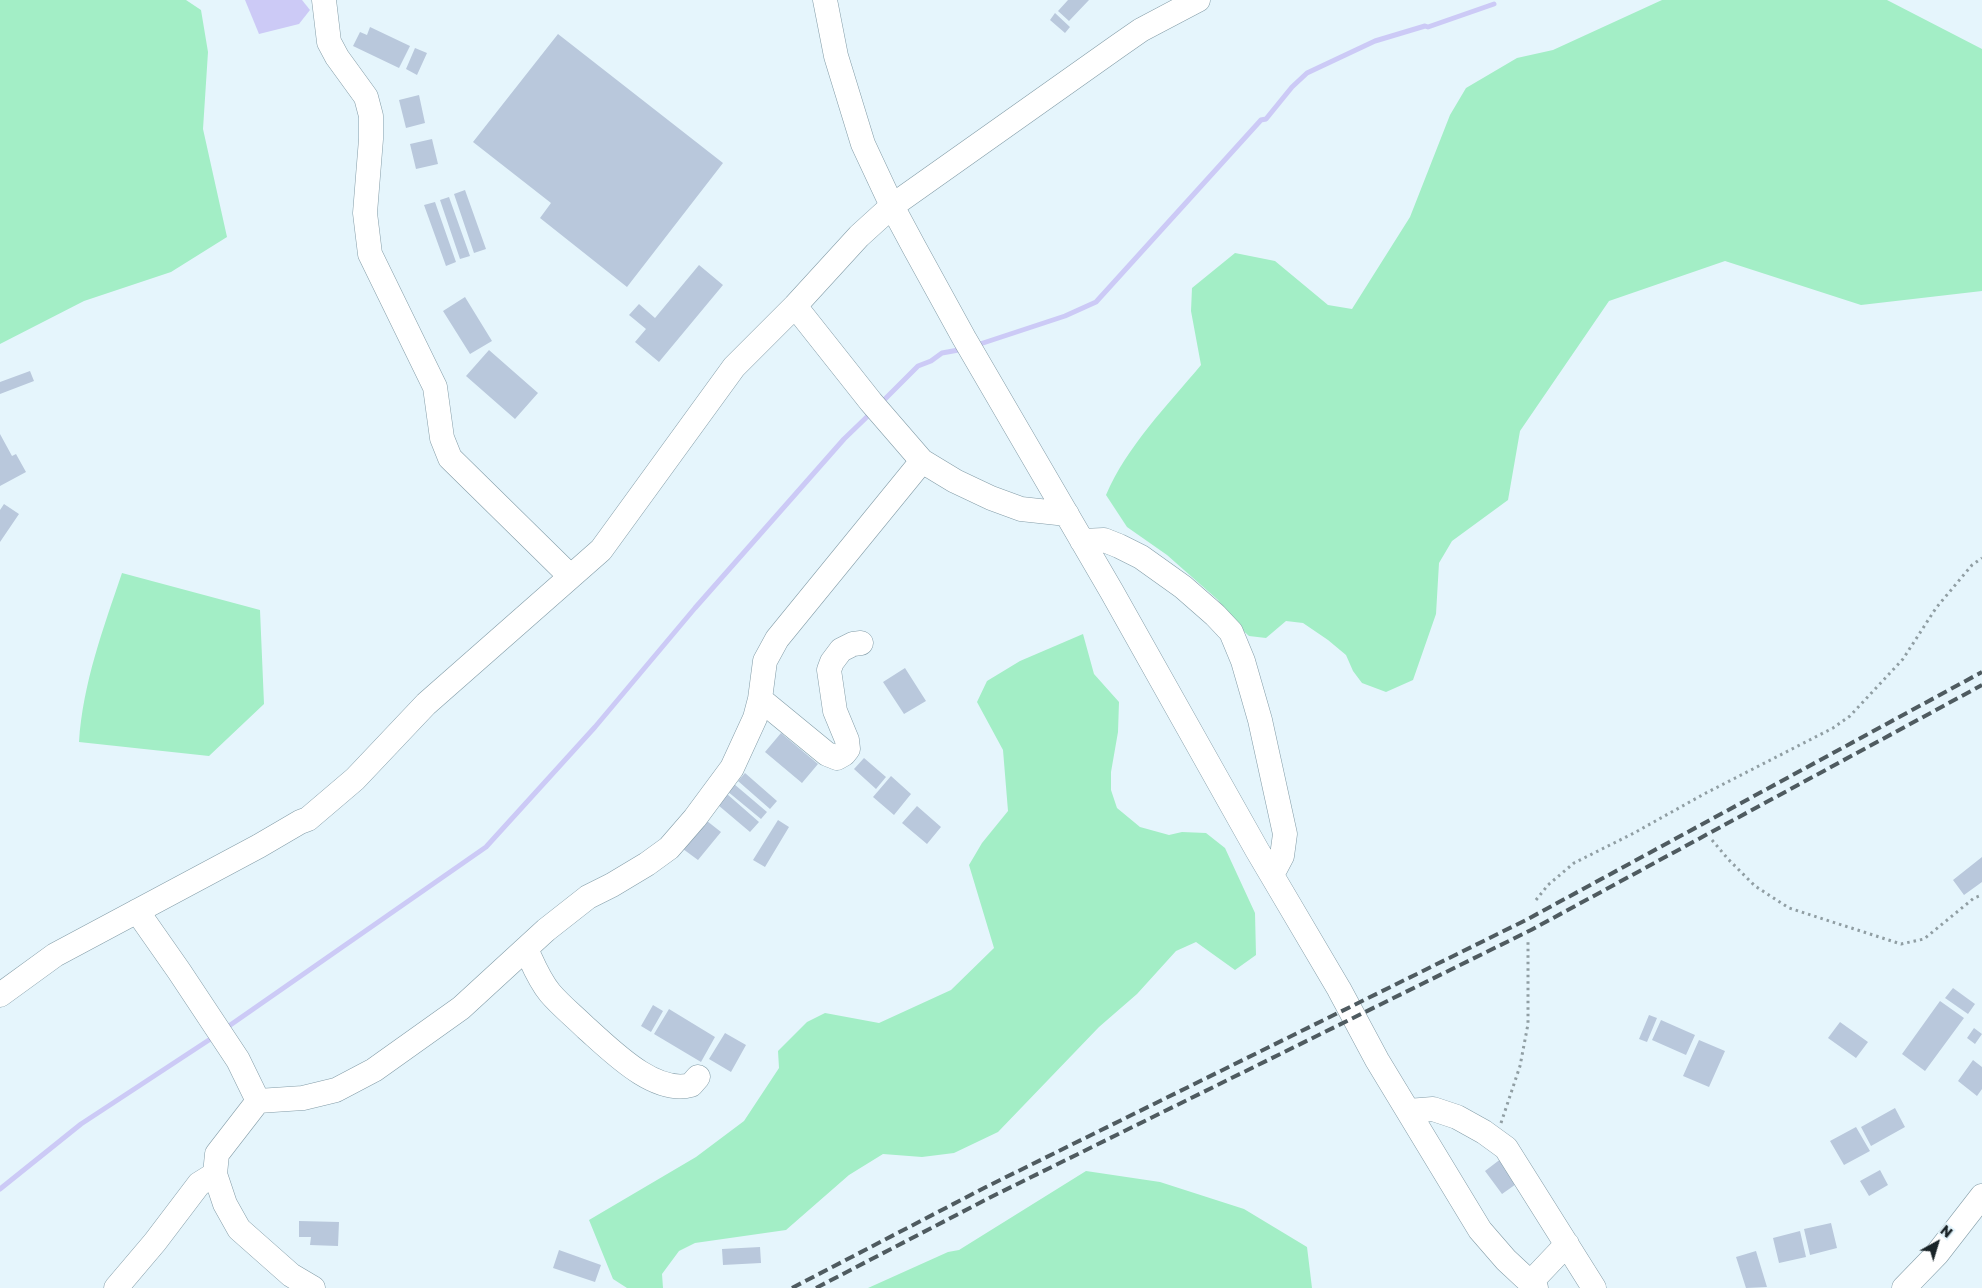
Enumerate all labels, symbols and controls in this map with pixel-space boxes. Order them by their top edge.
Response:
north arrow [1912,1218,1962,1268]
text: N [1937,1221,1956,1241]

